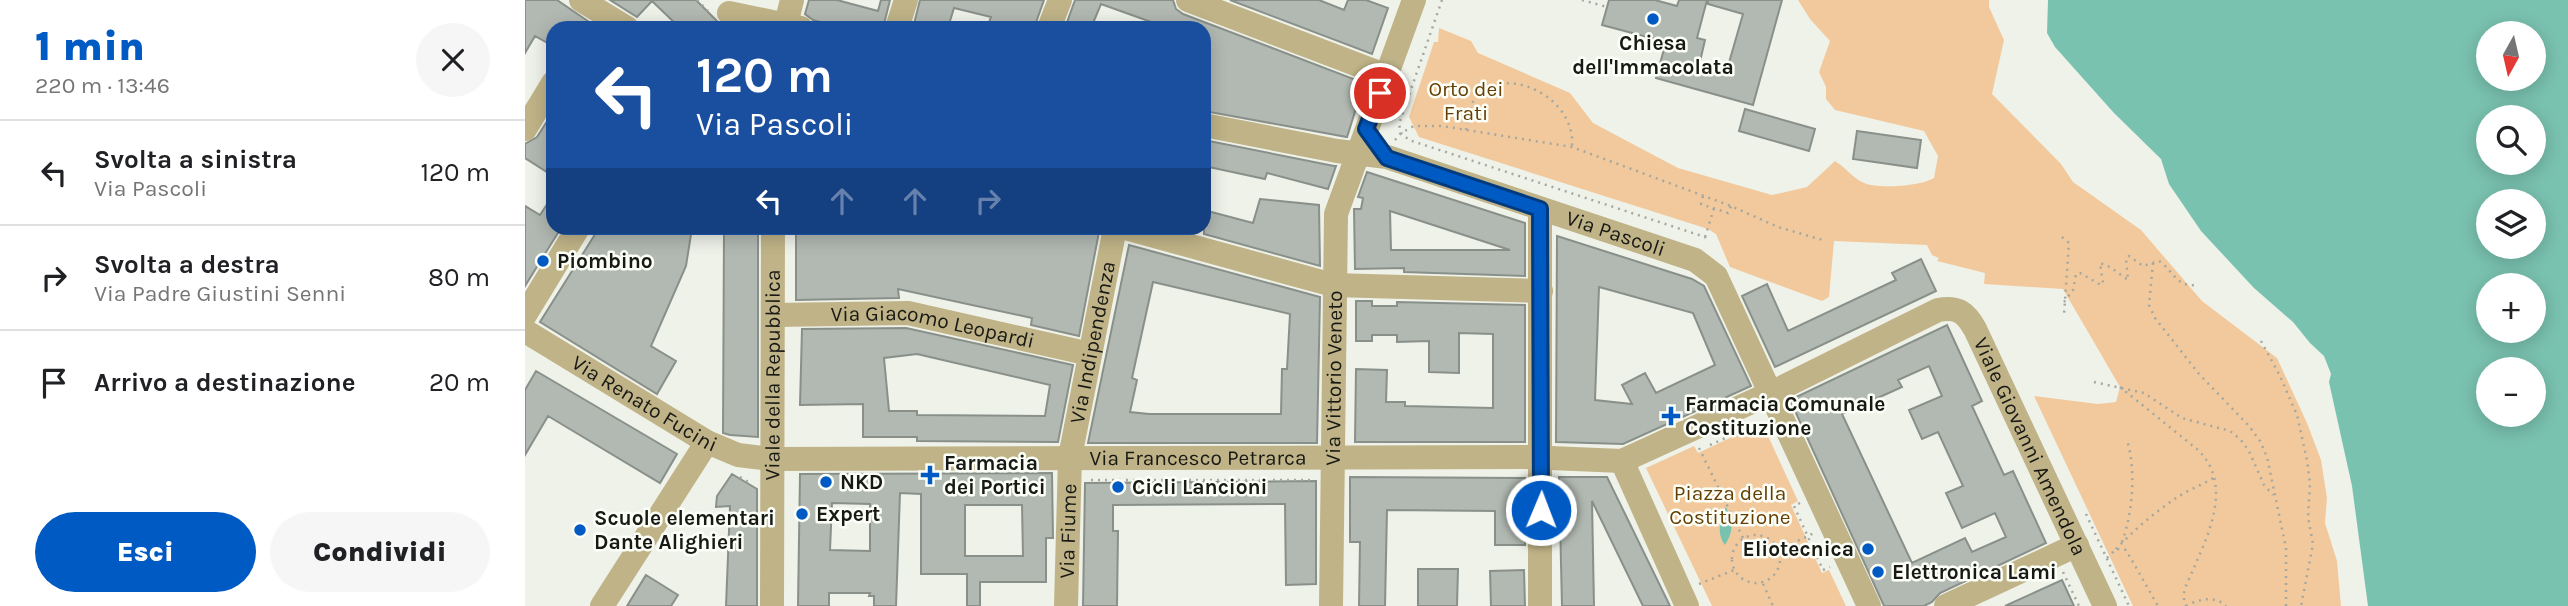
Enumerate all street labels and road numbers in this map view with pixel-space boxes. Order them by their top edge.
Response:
street label: Via Pascoli [1563,206,1668,261]
street label: Via Indipendenza [1065,259,1120,426]
street label: Viale della Repubblica [760,269,785,481]
street label: Via Vittorio Veneto [1321,290,1347,466]
street label: Via Giacomo Leopardi [830,301,1037,353]
street label: Viale Giovanni Amendola [1969,334,2092,559]
street label: Via Renato Fucini [567,350,721,457]
street label: Via Francesco Petrarca [1089,446,1307,470]
street label: Via Fiume [1055,483,1081,579]

